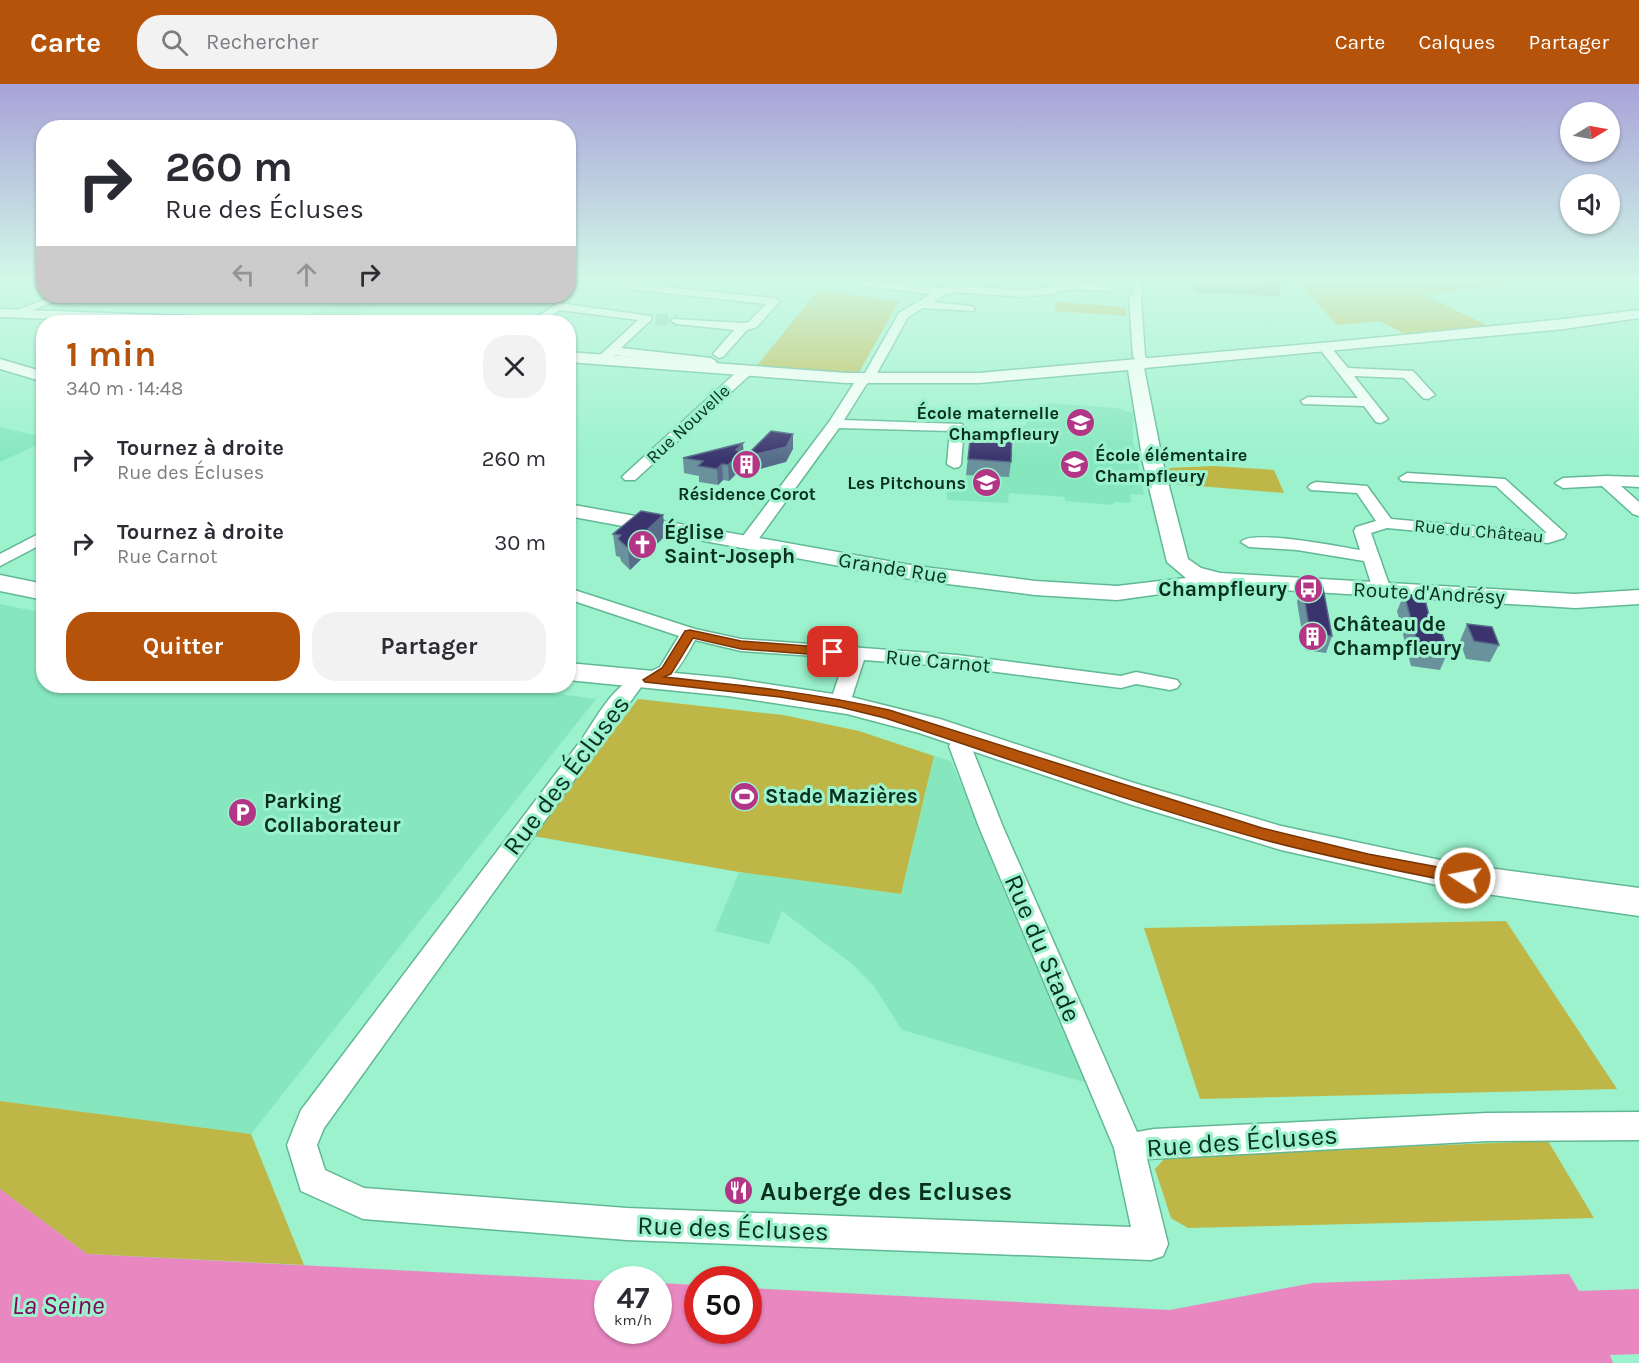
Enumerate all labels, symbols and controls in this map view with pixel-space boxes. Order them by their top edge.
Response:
search box [137,15,557,69]
text: Carte [30,26,101,59]
icon: search [158,26,191,59]
text: Rechercher [206,29,319,55]
text: Carte [1335,30,1385,54]
text: Calques [1418,30,1496,54]
text: Partager [1529,30,1609,54]
north arrow [1560,102,1620,162]
map controls [1560,102,1620,234]
text: 260 m [165,142,293,192]
icon: right [66,144,144,222]
button: sound [1560,174,1620,234]
text: Rue des Écluses [165,193,364,225]
icon: left [227,258,260,291]
icon: ahead [290,258,323,291]
icon: right [353,258,386,291]
text: 1 min [66,333,156,375]
button: close [483,335,546,398]
text: 340 m · 14:48 [66,377,183,400]
street label: Rue Nouvelle [642,380,734,468]
place label: École maternelle Champfleury [917,401,1059,445]
school or university icon: École maternelle Champfleury [1064,407,1096,439]
text: Tournez à droite [117,435,284,461]
icon: right [66,443,99,476]
place label: École élémentaire Champfleury [1095,443,1247,487]
text: 260 m [482,446,546,472]
building icon: Résidence Corot [731,449,763,481]
school or university icon: École élémentaire Champfleury [1058,449,1090,481]
text: Rue des Écluses [117,461,264,484]
school or university icon: Les Pitchouns [971,467,1003,499]
place label: Les Pitchouns [847,472,966,494]
place label: Résidence Corot [678,483,816,505]
street label: Rue du Château [1413,514,1545,548]
place label: Église Saint-Joseph [664,518,795,568]
text: Tournez à droite [117,519,284,545]
icon: right [66,527,99,560]
church icon: Église Saint-Joseph [627,528,659,560]
text: 30 m [494,530,546,556]
text: Rue Carnot [117,545,217,568]
street label: Grande Rue [837,548,949,588]
bus stop icon: Champfleury [1292,573,1324,605]
place label: Champfleury [1158,577,1287,601]
street label: Route d'Andrésy [1352,577,1506,609]
button: Quitter [66,612,300,681]
button: Partager [312,612,546,681]
place label: Château de Champfleury [1333,612,1462,660]
building icon: Château de Champfleury [1296,620,1328,652]
pin [807,626,858,677]
icon: arrive [816,635,849,668]
street label: Rue Carnot [884,644,992,678]
street label: Rue des Écluses [496,689,636,861]
sports icon: Stade Mazières [728,780,760,812]
place label: Stade Mazières [765,784,918,808]
place label: Parking Collaborateur [264,789,401,837]
parking icon: Parking Collaborateur [227,797,259,829]
position arrow [1433,846,1497,910]
street label: Rue du Stade [998,870,1087,1027]
street label: Rue des Écluses [1145,1118,1339,1164]
restaurant icon: Auberge des Ecluses [723,1175,755,1207]
place label: Auberge des Ecluses [760,1176,1012,1207]
street label: Rue des Écluses [637,1209,829,1247]
speed limit sign: 50 [684,1266,762,1344]
text: 47 [617,1280,649,1316]
water label: La Seine [12,1289,104,1321]
text: km/h [614,1311,652,1329]

